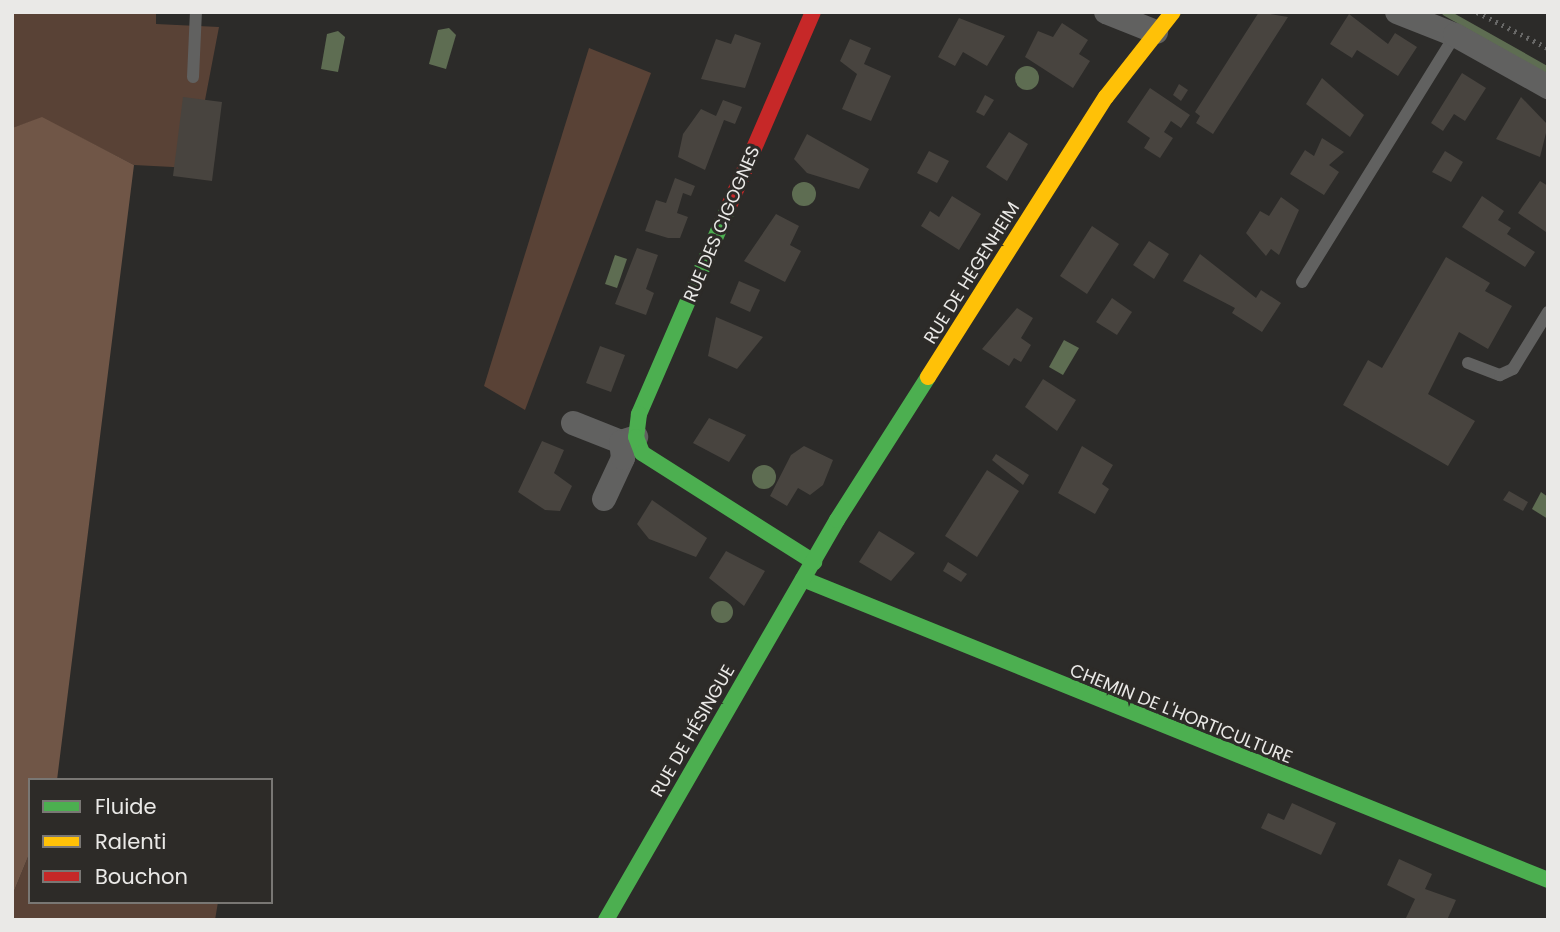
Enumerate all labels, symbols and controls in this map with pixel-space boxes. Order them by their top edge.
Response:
street label: RUE DES CIGOGNES [679,143,765,305]
street label: RUE DE HEGENHEIM [920,198,1024,348]
street label: CHEMIN DE L'HORTICULTURE [1067,659,1295,769]
street label: RUE DE HÉSINGUE [646,661,740,801]
legend [28,778,273,904]
text: Fluide [95,792,157,821]
text: Ralenti [95,827,166,856]
text: Bouchon [95,862,188,891]

